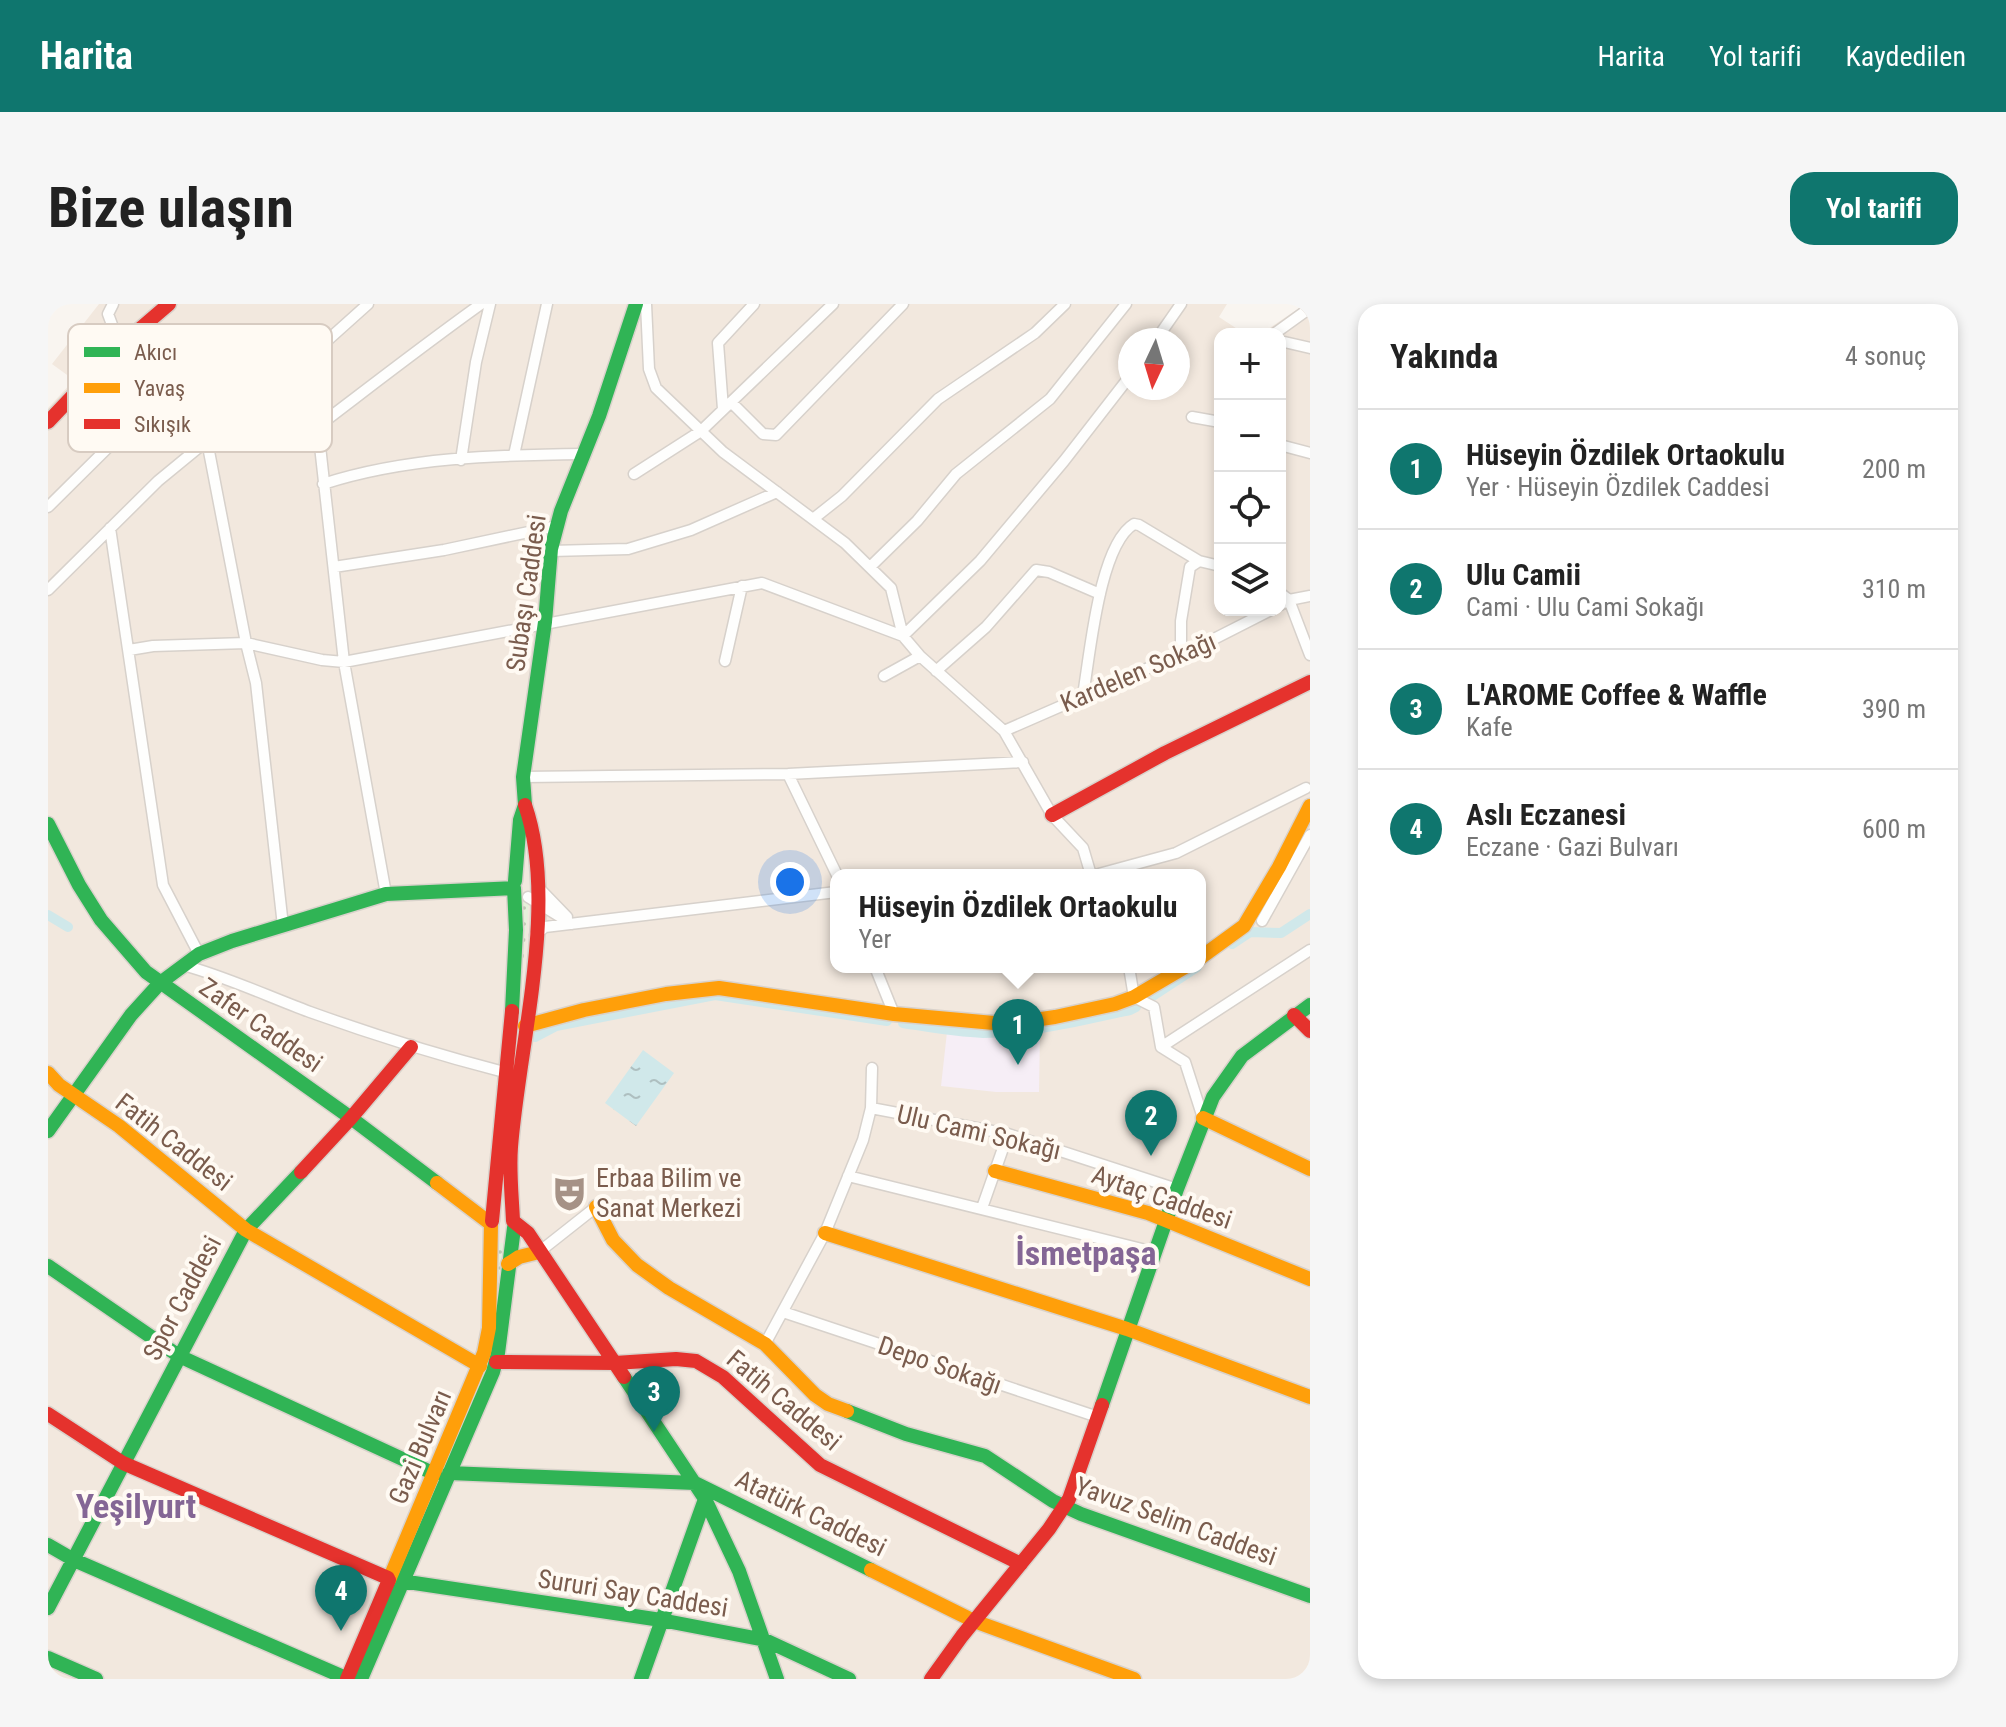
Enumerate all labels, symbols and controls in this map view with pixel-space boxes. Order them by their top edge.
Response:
text: Harita [40,34,133,78]
text: Harita [1597,40,1665,73]
text: Yol tarifi [1709,40,1802,73]
text: Kaydedilen [1846,40,1966,73]
button: Yol tarifi [1790,172,1958,245]
text: Bize ulaşın [48,175,294,241]
legend [68,324,332,452]
north arrow [1118,328,1190,400]
map controls [1214,328,1286,616]
button: + [1214,328,1286,400]
text: Yakında [1390,336,1498,376]
text: Akıcı [134,340,177,365]
text: 4 sonuç [1845,341,1926,371]
text: Yavaş [134,376,185,401]
button: − [1214,400,1286,472]
text: Sıkışık [134,412,191,437]
text: Hüseyin Özdilek Ortaokulu [1466,437,1785,472]
text: 1 [1409,454,1423,484]
text: 200 m [1862,454,1926,484]
button: locate [1214,472,1286,544]
text: Yer · Hüseyin Özdilek Caddesi [1466,472,1770,502]
street label: Subaşı Caddesi [500,513,552,673]
button: layers [1214,544,1286,616]
text: Ulu Camii [1466,557,1581,592]
text: 2 [1409,574,1423,604]
text: 310 m [1862,574,1926,604]
text: Cami · Ulu Cami Sokağı [1466,592,1704,622]
street label: Kardelen Sokağı [1056,626,1220,718]
text: L'AROME Coffee & Waffle [1466,677,1767,712]
text: 3 [1409,694,1423,724]
text: 390 m [1862,694,1926,724]
text: Kafe [1466,712,1513,742]
text: Aslı Eczanesi [1466,797,1626,832]
text: 4 [1409,814,1423,844]
text: 600 m [1862,814,1926,844]
text: Eczane · Gazi Bulvarı [1466,832,1679,862]
your location [770,862,810,902]
popup [830,869,1206,973]
text: Hüseyin Özdilek Ortaokulu [858,889,1178,924]
text: Yer [858,924,891,954]
street label: Zafer Caddesi [194,972,328,1078]
pin: 1 [992,999,1044,1065]
street label: Fatih Caddesi [110,1087,238,1197]
pin: 2 [1125,1090,1177,1156]
street label: Ulu Cami Sokağı [894,1099,1064,1165]
street label: Aytaç Caddesi [1088,1159,1236,1235]
place label: Erbaa Bilim ve Sanat Merkezi [596,1163,741,1223]
theatre icon: Erbaa Bilim ve Sanat Merkezi [551,1174,589,1212]
street label: Spor Caddesi [137,1231,227,1365]
district label: İsmetpaşa [1016,1233,1156,1273]
street label: Depo Sokağı [874,1330,1006,1400]
street label: Fatih Caddesi [721,1344,847,1456]
pin: 3 [628,1366,680,1432]
street label: Gazi Bulvarı [382,1385,458,1509]
street label: Atatürk Caddesi [731,1464,891,1562]
street label: Yavuz Selim Caddesi [1071,1471,1281,1571]
district label: Yeşilyurt [76,1486,196,1526]
street label: Sururi Say Caddesi [536,1563,730,1623]
pin: 4 [315,1565,367,1631]

